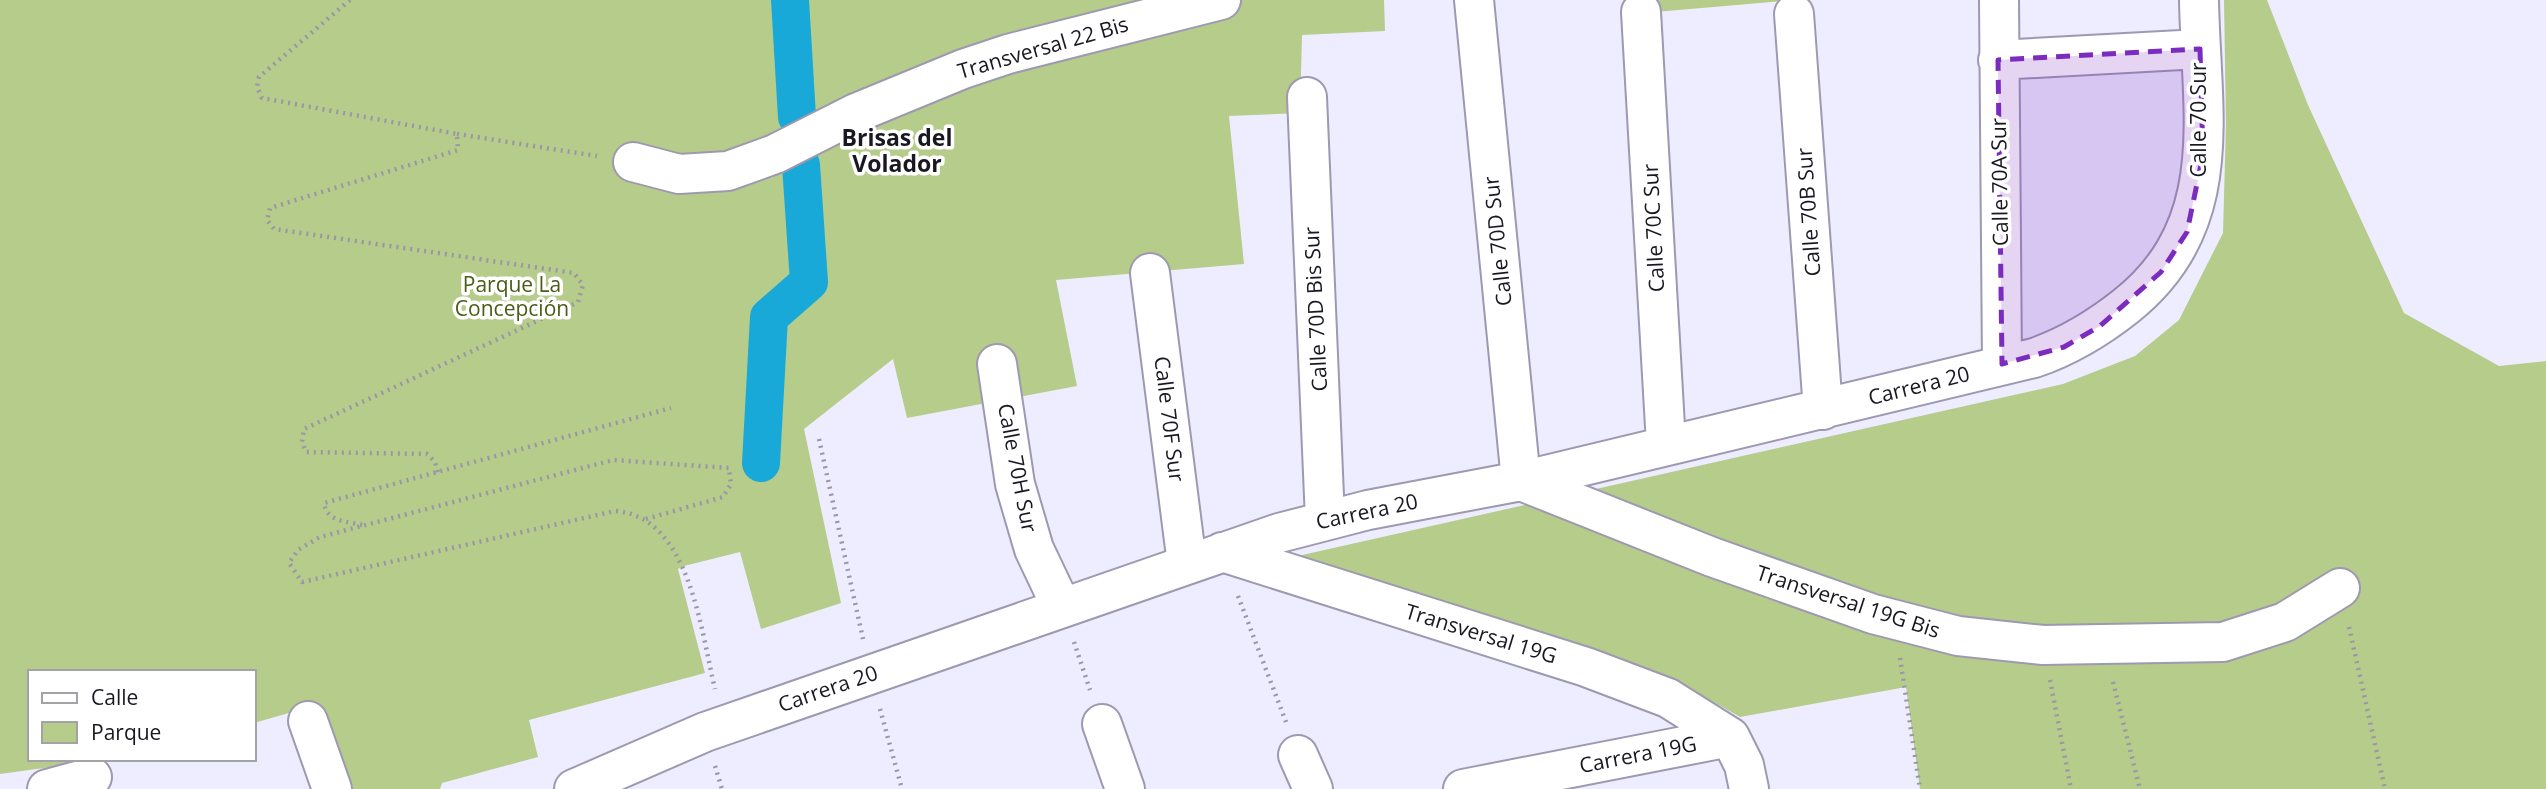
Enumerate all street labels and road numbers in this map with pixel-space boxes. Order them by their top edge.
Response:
street label: Transversal 22 Bis [954,9,1131,85]
street label: Calle 70 Sur [2184,62,2212,178]
street label: Calle 70A Sur [1984,117,2014,246]
street label: Calle 70B Sur [1790,146,1826,277]
street label: Calle 70C Sur [1636,163,1670,293]
street label: Calle 70D Sur [1476,174,1518,307]
street label: Calle 70D Bis Sur [1297,226,1333,392]
street label: Calle 70F Sur [1148,355,1192,484]
street label: Carrera 20 [1865,359,1972,411]
street label: Calle 70H Sur [992,401,1044,535]
street label: Carrera 20 [1313,487,1420,535]
street label: Transversal 19G Bis [1753,558,1944,644]
street label: Transversal 19G [1402,597,1561,669]
street label: Carrera 20 [774,658,881,718]
street label: Carrera 19G [1577,729,1699,779]

